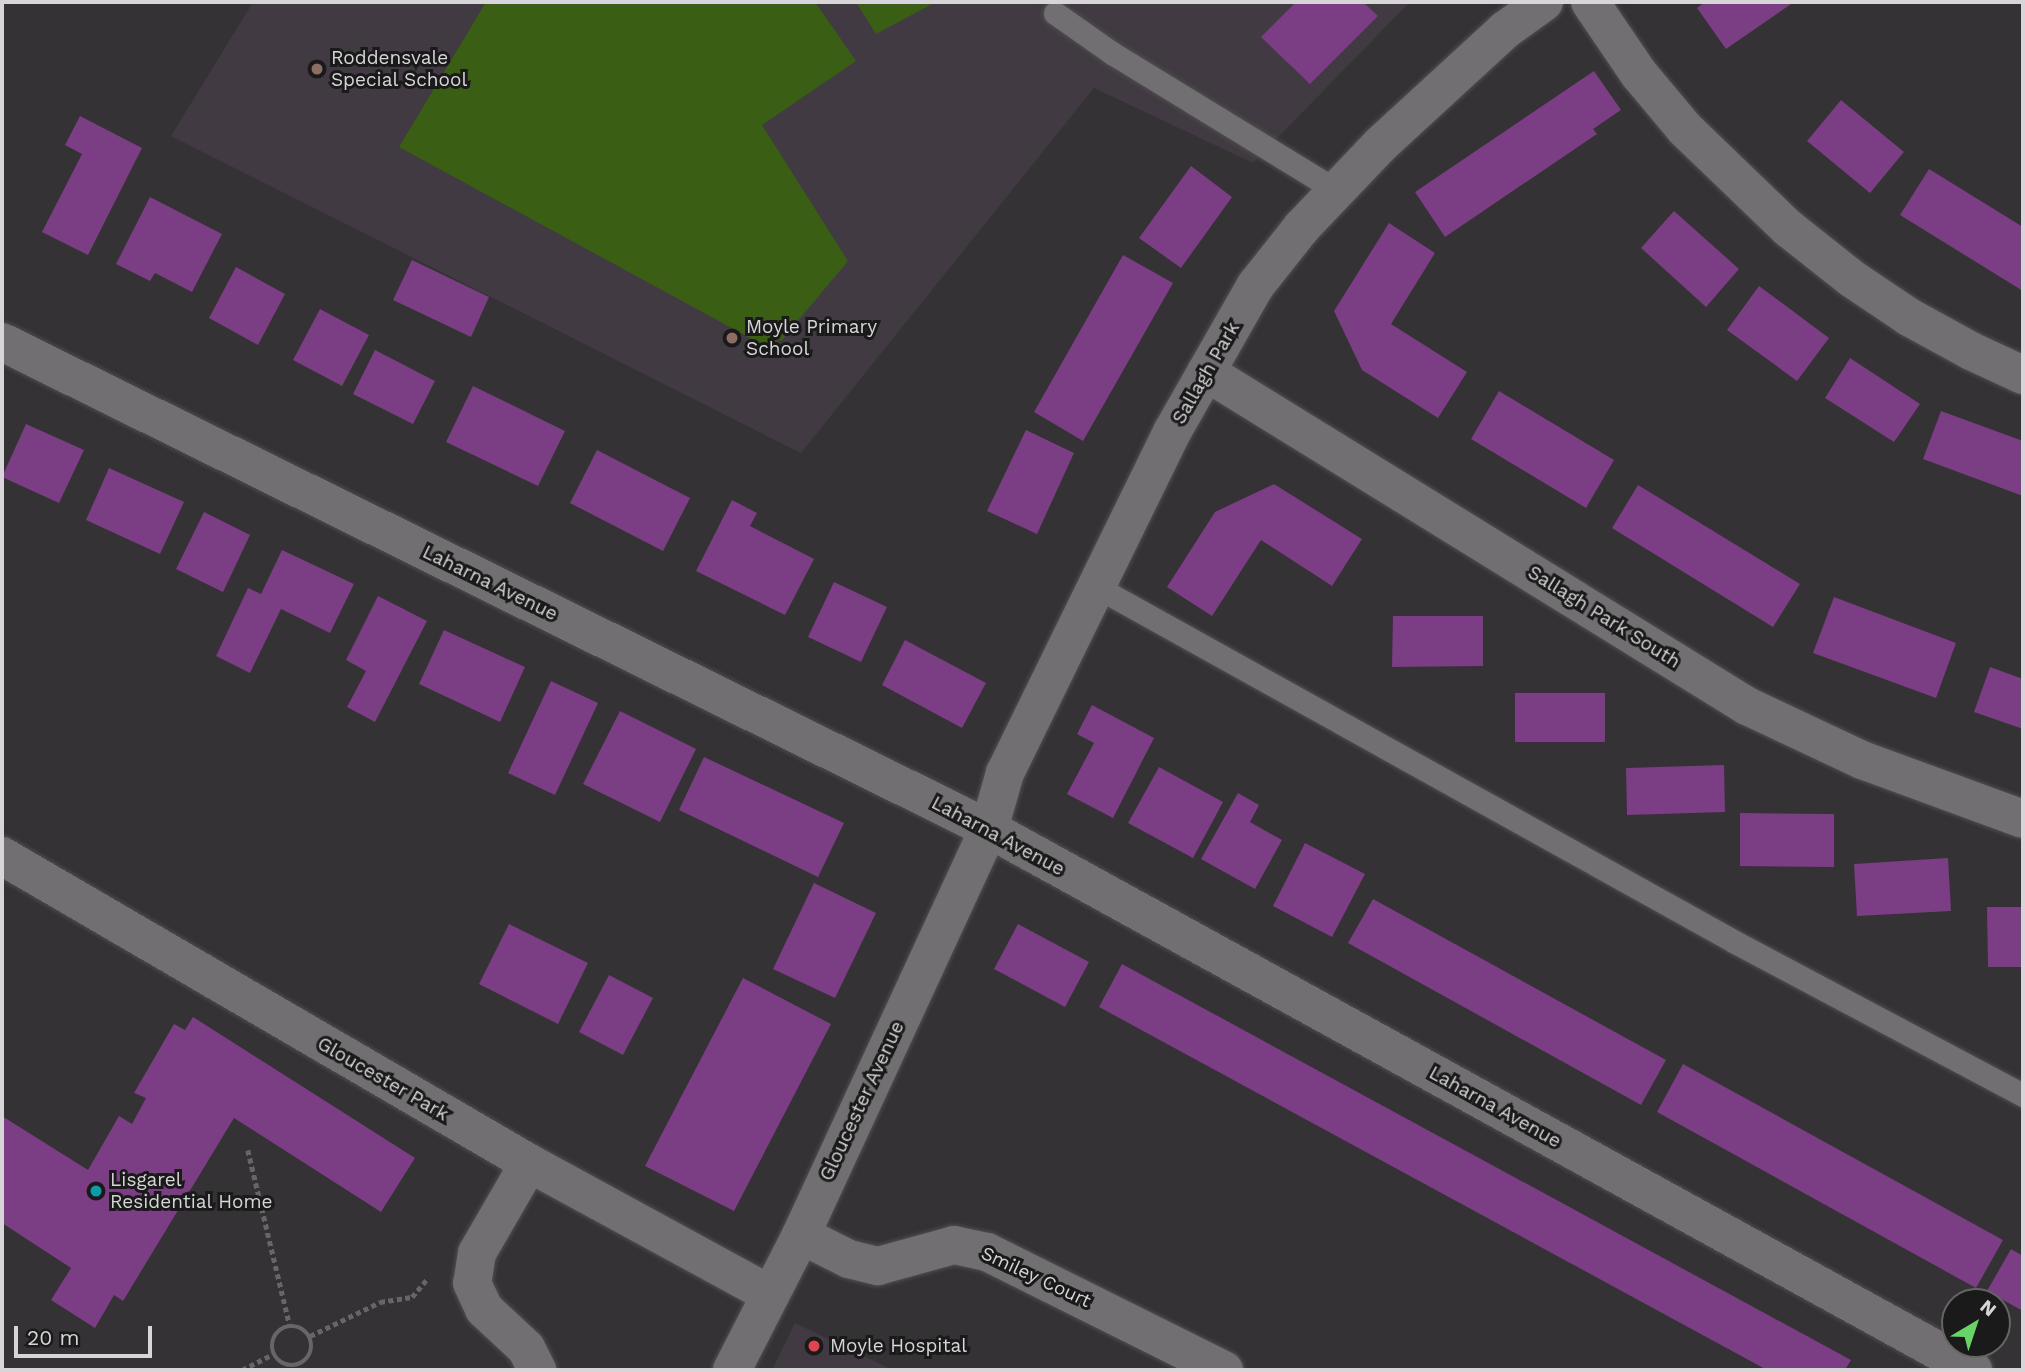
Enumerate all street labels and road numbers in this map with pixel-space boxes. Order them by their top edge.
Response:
street label: Sallagh Park [1168,318,1244,428]
street label: Laharna Avenue [418,540,562,626]
street label: Sallagh Park South [1523,561,1685,673]
street label: Laharna Avenue [927,791,1069,881]
street label: Gloucester Avenue [815,1017,909,1185]
street label: Gloucester Park [313,1032,453,1126]
street label: Laharna Avenue [1424,1061,1566,1153]
street label: Smiley Court [977,1241,1095,1313]

